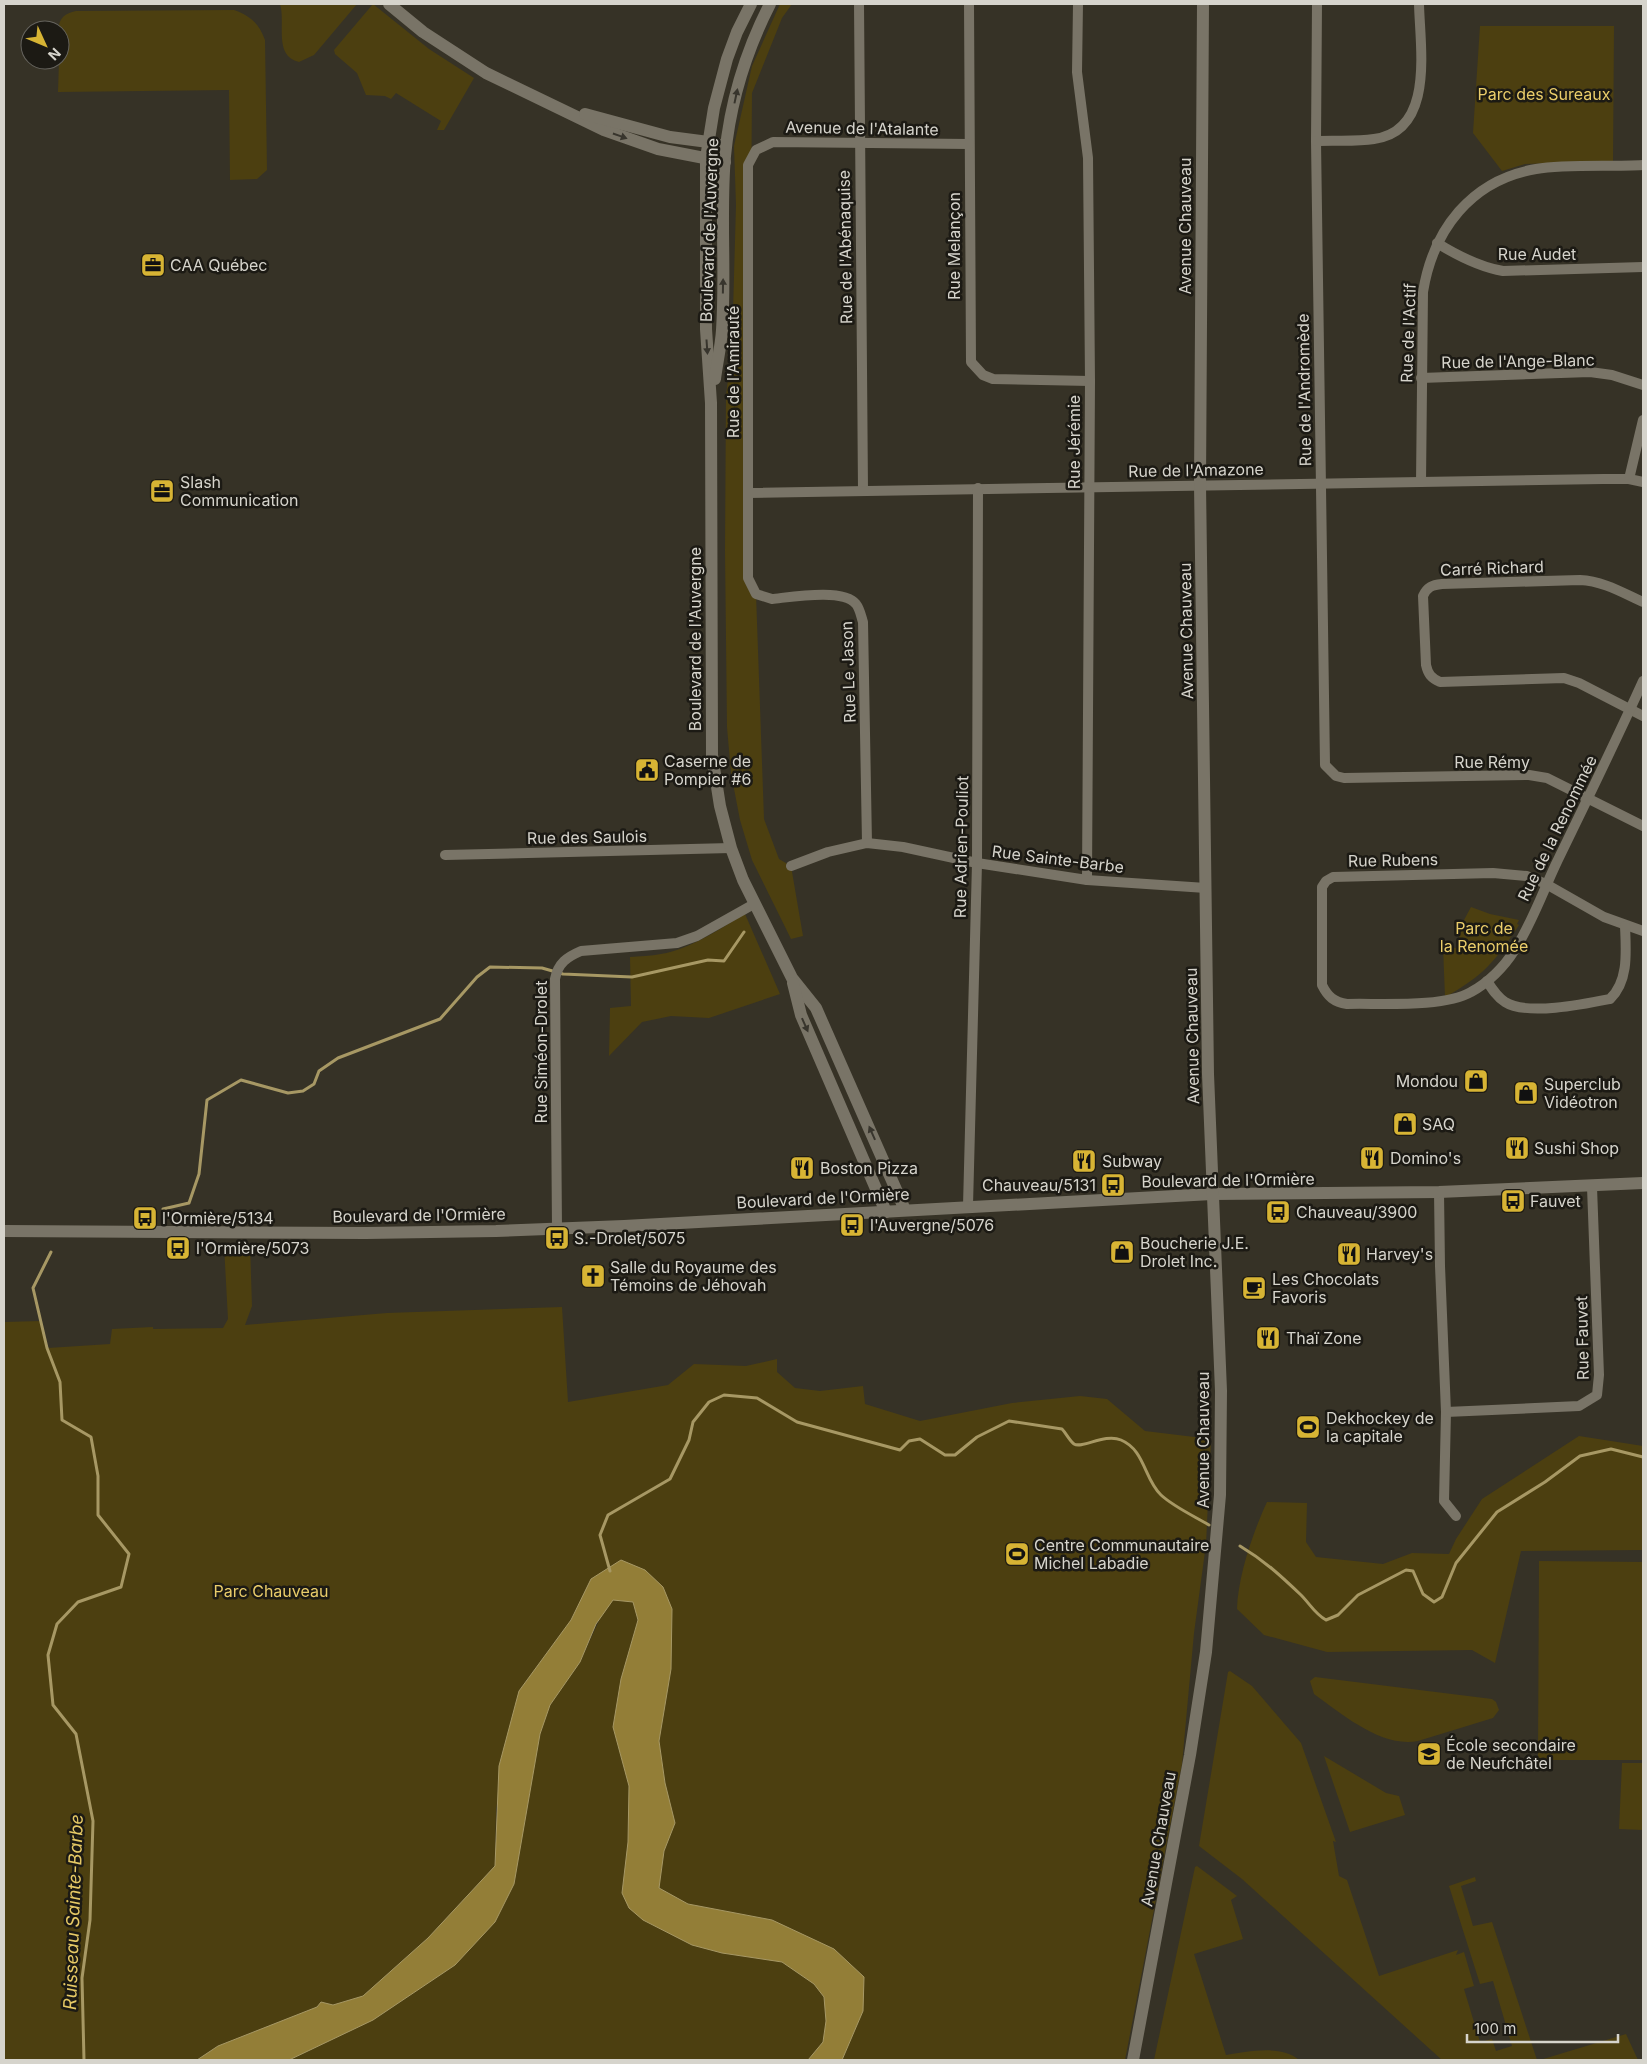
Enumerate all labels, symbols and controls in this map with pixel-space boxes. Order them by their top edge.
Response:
north arrow [20,20,70,70]
text: N [45,45,65,64]
park label: Parc des Sureaux [1478,84,1611,104]
one-way arrow [732,88,740,104]
street label: Avenue de l'Atalante [785,117,939,139]
one-way arrow [613,133,628,140]
street label: Boulevard de l'Auvergne [696,138,722,322]
street label: Avenue Chauveau [1175,158,1195,294]
street label: Rue de l'Abénaquise [834,170,856,324]
street label: Rue Melançon [944,192,964,300]
street label: Rue Audet [1498,244,1576,264]
office icon: CAA Québec [140,252,166,278]
place label: CAA Québec [170,255,267,275]
one-way arrow [719,277,727,293]
street label: Rue de l'Actif [1396,283,1420,383]
street label: Rue de l'Amirauté [723,306,743,438]
street label: Rue de l'Andromède [1293,313,1315,467]
one-way arrow [704,339,712,355]
street label: Rue de l'Ange-Blanc [1441,350,1595,372]
street label: Rue Jérémie [1064,395,1084,489]
street label: Rue de l'Amazone [1128,459,1264,481]
place label: Slash Communication [180,472,299,510]
office icon: Slash Communication [149,478,175,504]
street label: Boulevard de l'Auvergne [685,547,705,731]
street label: Carré Richard [1440,556,1544,580]
street label: Avenue Chauveau [1175,562,1197,700]
street label: Rue Le Jason [836,621,860,723]
place label: Caserne de Pompier #6 [664,751,751,789]
street label: Rue Rémy [1454,752,1530,772]
street label: Rue de la Renommée [1513,752,1601,904]
public building icon: Caserne de Pompier #6 [634,757,660,783]
street label: Rue Adrien-Pouliot [950,776,972,918]
street label: Rue des Saulois [527,826,647,848]
street label: Rue Sainte-Barbe [991,841,1125,877]
street label: Rue Rubens [1348,849,1438,871]
park label: Parc de la Renomée [1440,918,1528,956]
street label: Avenue Chauveau [1181,967,1203,1105]
street label: Rue Siméon-Drolet [531,981,551,1123]
one-way arrow [801,1018,809,1032]
shop icon: Mondou [1463,1068,1489,1094]
place label: Mondou [1396,1071,1458,1091]
place label: Superclub Vidéotron [1544,1074,1621,1112]
shop icon: Superclub Vidéotron [1513,1080,1539,1106]
shop icon: SAQ [1392,1111,1418,1137]
place label: SAQ [1422,1114,1455,1134]
one-way arrow [868,1126,876,1140]
restaurant icon: Sushi Shop [1504,1135,1530,1161]
place label: Sushi Shop [1534,1138,1619,1158]
restaurant icon: Domino's [1359,1145,1385,1171]
restaurant icon: Subway [1071,1148,1097,1174]
place label: Domino's [1390,1148,1461,1168]
place label: Subway [1102,1151,1162,1171]
restaurant icon: Boston Pizza [789,1155,815,1181]
place label: Boston Pizza [820,1158,918,1178]
street label: Boulevard de l'Ormière [1141,1168,1315,1192]
bus stop icon: Chauveau/5131 [1100,1172,1126,1198]
place label: Chauveau/5131 [982,1175,1096,1195]
street label: Boulevard de l'Ormière [736,1183,910,1213]
bus stop icon: Fauvet [1500,1188,1526,1214]
place label: Fauvet [1530,1191,1581,1211]
bus stop icon: Chauveau/3900 [1265,1199,1291,1225]
place label: Chauveau/3900 [1296,1202,1417,1222]
street label: Boulevard de l'Ormière [332,1203,506,1227]
bus stop icon: l'Ormière/5134 [132,1205,158,1231]
place label: l'Ormière/5134 [162,1208,274,1228]
bus stop icon: l'Auvergne/5076 [839,1212,865,1238]
place label: l'Auvergne/5076 [870,1215,994,1235]
bus stop icon: S.-Drolet/5075 [544,1225,570,1251]
place label: S.-Drolet/5075 [574,1228,685,1248]
place label: Boucherie J.E. Drolet Inc. [1140,1233,1249,1271]
bus stop icon: l'Ormière/5073 [165,1235,191,1261]
place label: l'Ormière/5073 [196,1238,309,1258]
shop icon: Boucherie J.E. Drolet Inc. [1109,1239,1135,1265]
restaurant icon: Harvey's [1336,1241,1362,1267]
place label: Harvey's [1366,1244,1433,1264]
place label: Salle du Royaume des Témoins de Jéhovah [610,1257,777,1295]
church icon: Salle du Royaume des Témoins de Jéhovah [580,1263,606,1289]
place label: Les Chocolats Favoris [1272,1269,1379,1307]
cafe icon: Les Chocolats Favoris [1241,1275,1267,1301]
street label: Rue Fauvet [1571,1296,1593,1380]
restaurant icon: Thaï Zone [1255,1325,1281,1351]
place label: Thaï Zone [1286,1328,1362,1348]
street label: Avenue Chauveau [1193,1372,1213,1508]
place label: Dekhockey de la capitale [1326,1408,1434,1446]
sports icon: Dekhockey de la capitale [1295,1414,1321,1440]
place label: Centre Communautaire Michel Labadie [1034,1535,1209,1573]
sports icon: Centre Communautaire Michel Labadie [1004,1541,1030,1567]
park label: Parc Chauveau [214,1581,328,1601]
place label: École secondaire de Neufchâtel [1446,1735,1576,1773]
school or university icon: École secondaire de Neufchâtel [1416,1741,1442,1767]
street label: Avenue Chauveau [1136,1770,1180,1908]
water label: Ruisseau Sainte-Barbe [59,1814,87,2010]
scale bar [1467,2012,1618,2044]
text: 100 m [1474,2019,1516,2038]

